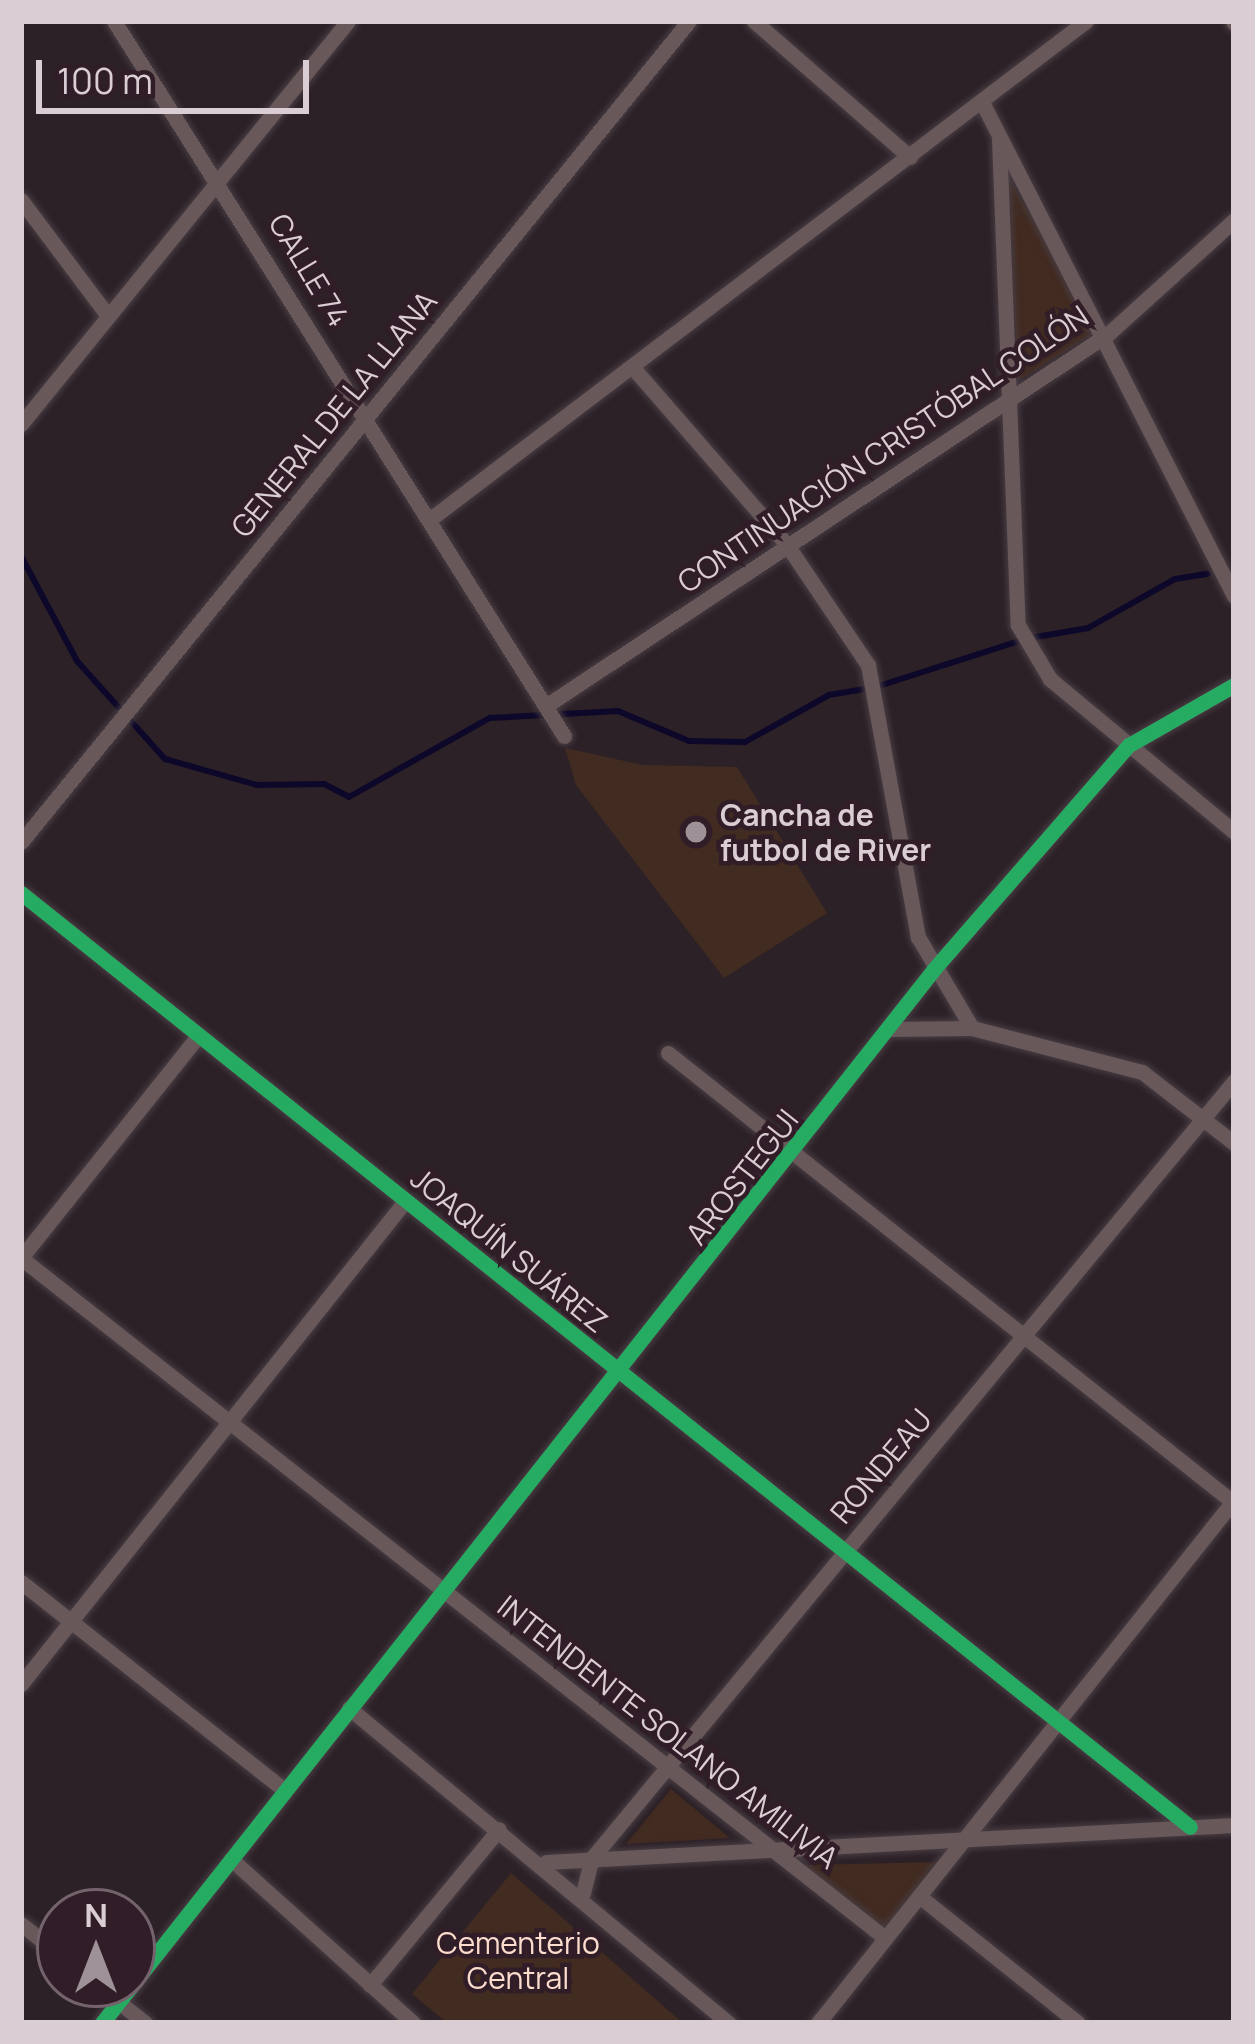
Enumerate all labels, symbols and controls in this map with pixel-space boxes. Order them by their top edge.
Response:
scale bar [42,36,315,110]
text: 100 m [57,56,153,105]
street label: CALLE 74 [261,207,357,333]
street label: GENERAL DE LA LLANA [223,283,445,545]
street label: CONTINUACIÓN CRISTÓBAL COLÓN [670,297,1096,601]
place label: Cancha de futbol de River [720,797,931,868]
marker: Cancha de futbol de River [683,819,709,845]
street label: AROSTEGUI [678,1102,806,1252]
street label: JOAQUÍN SUÁREZ [404,1160,614,1340]
street label: RONDEAU [823,1402,939,1530]
street label: INTENDENTE SOLANO AMILIVIA [491,1588,845,1876]
north arrow [36,1888,156,2008]
text: N [84,1892,108,1937]
park label: Cementerio Central [436,1925,600,1996]

